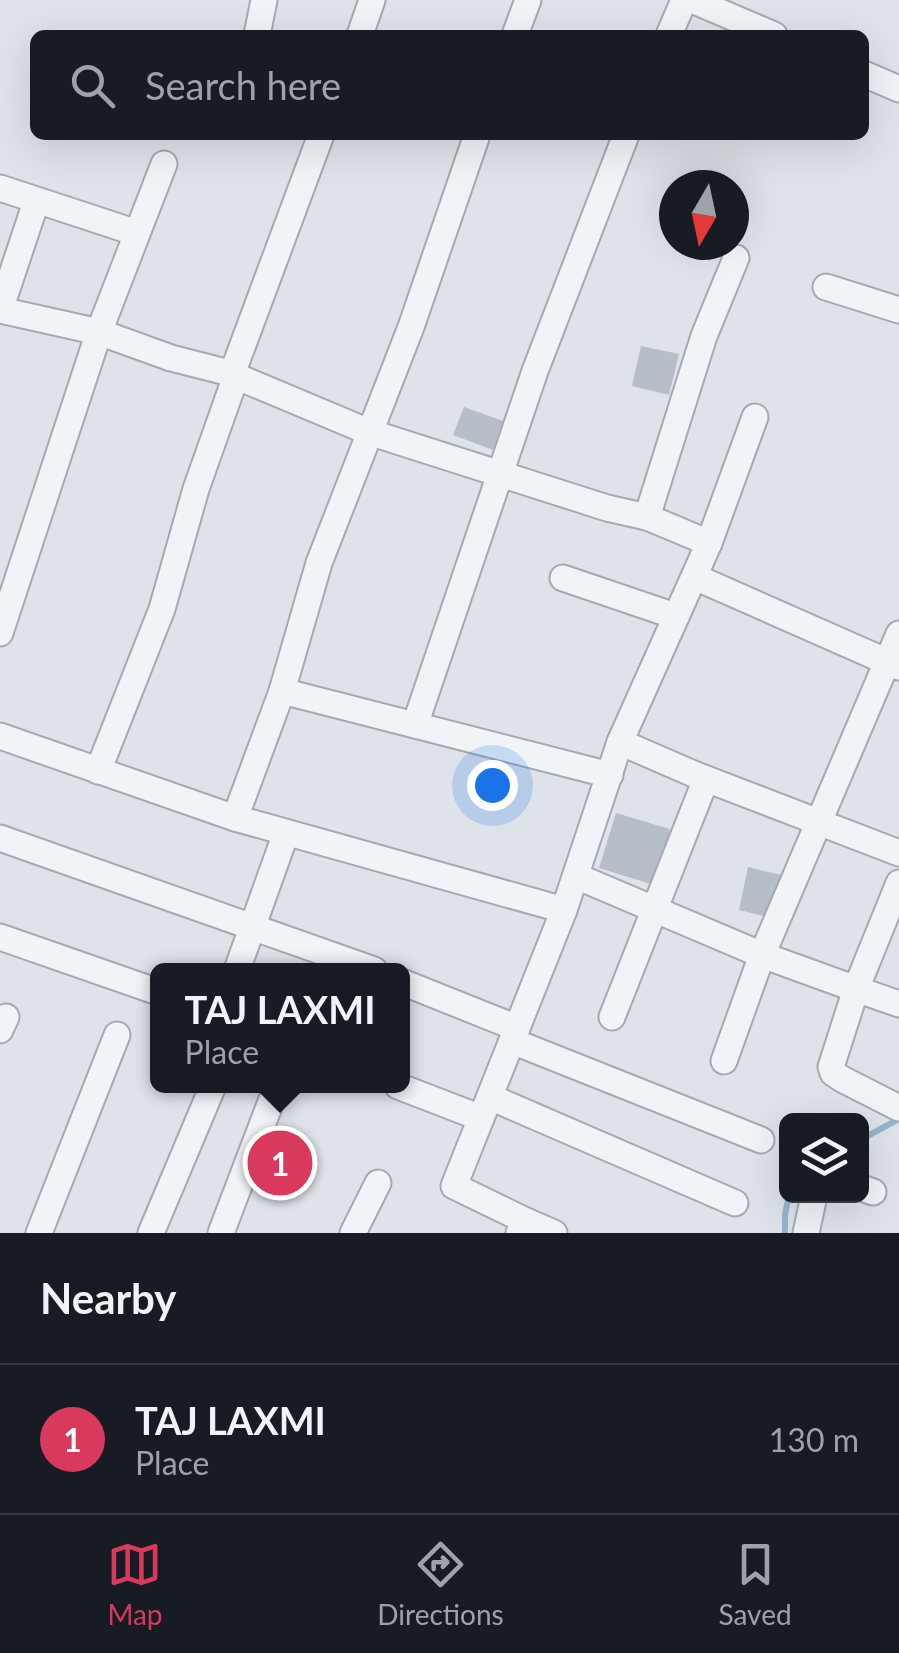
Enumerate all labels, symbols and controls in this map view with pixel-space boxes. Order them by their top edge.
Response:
search box [30,30,869,140]
icon: search [65,58,120,113]
text: Search here [145,62,341,108]
north arrow [659,170,749,260]
your location [467,760,518,811]
popup [150,963,410,1093]
text: TAJ LAXMI [185,986,375,1032]
text: Place [185,1032,259,1071]
map controls [779,1113,869,1203]
button: layers [779,1113,869,1203]
pin: 1 [248,1126,312,1200]
text: Nearby [40,1273,177,1323]
text: TAJ LAXMI [135,1397,326,1443]
text: 1 [63,1420,82,1459]
text: 130 m [769,1420,859,1459]
text: Place [135,1443,209,1482]
tab: Map [107,1537,163,1631]
tab: Directions [377,1537,504,1631]
tab: Saved [718,1537,792,1631]

